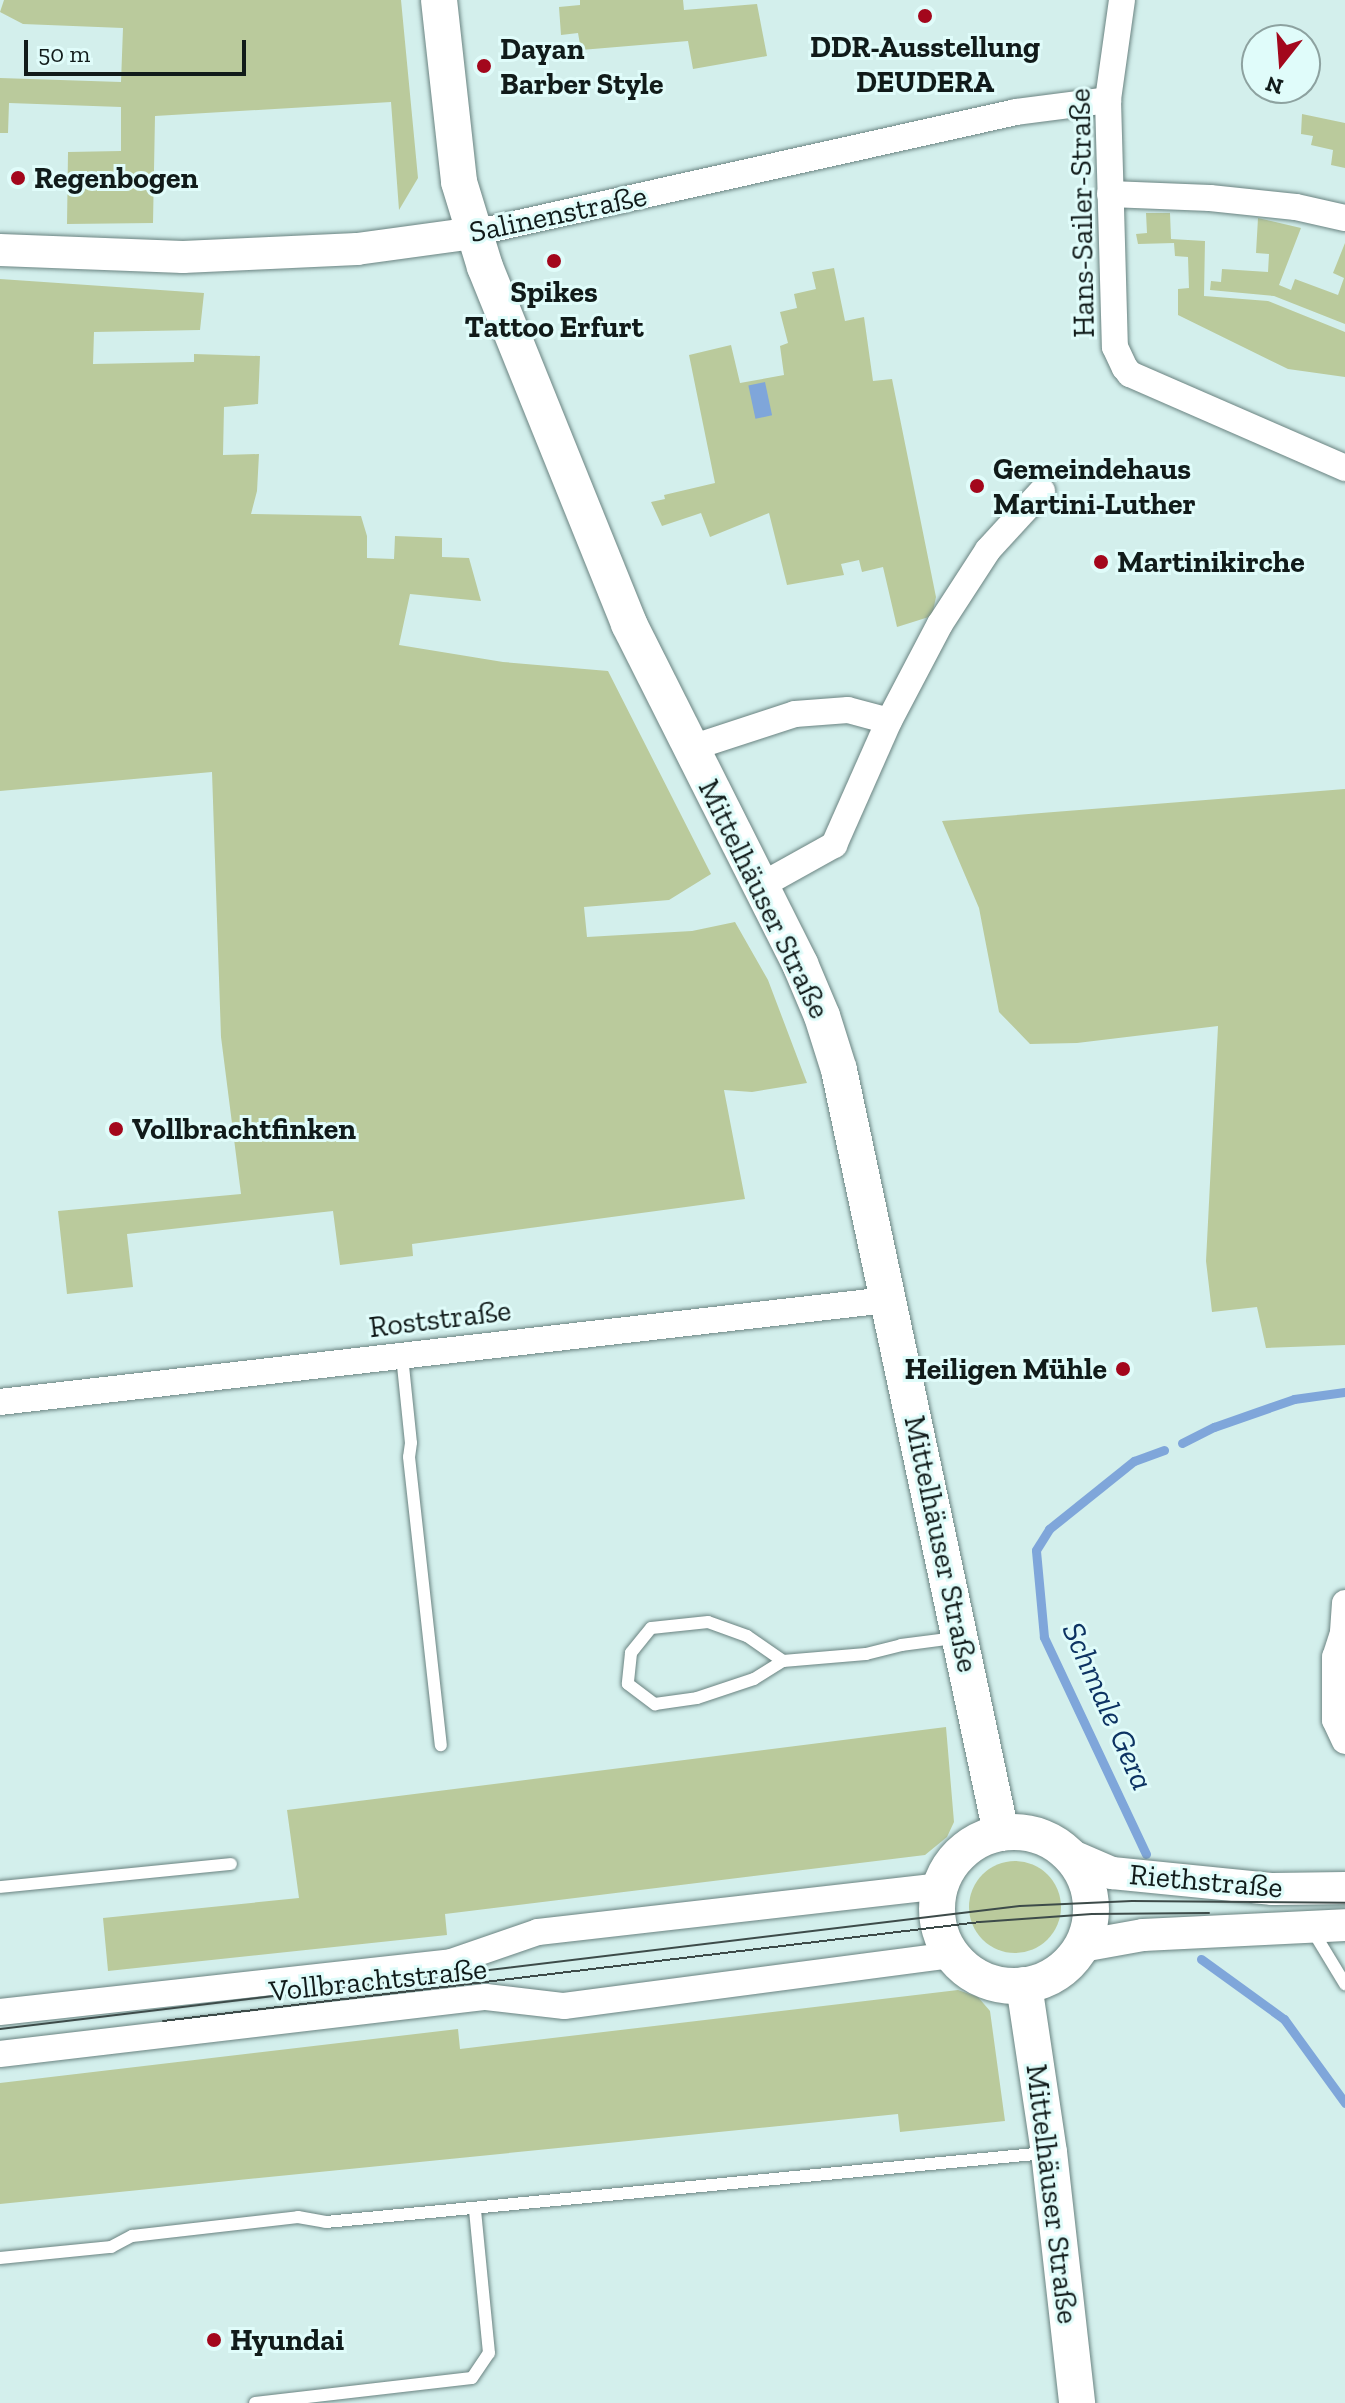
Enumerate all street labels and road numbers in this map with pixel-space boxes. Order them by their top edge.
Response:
street label: Hans-Sailer-Straße [1062,88,1102,338]
street label: Salinenstraße [466,178,650,250]
street label: Mittelhäuser Straße [690,773,838,1025]
street label: Roststraße [367,1292,513,1346]
street label: Mittelhäuser Straße [896,1412,986,1676]
street label: Riethstraße [1128,1856,1284,1906]
street label: Vollbrachtstraße [267,1951,489,2009]
street label: Mittelhäuser Straße [1018,2062,1086,2326]

